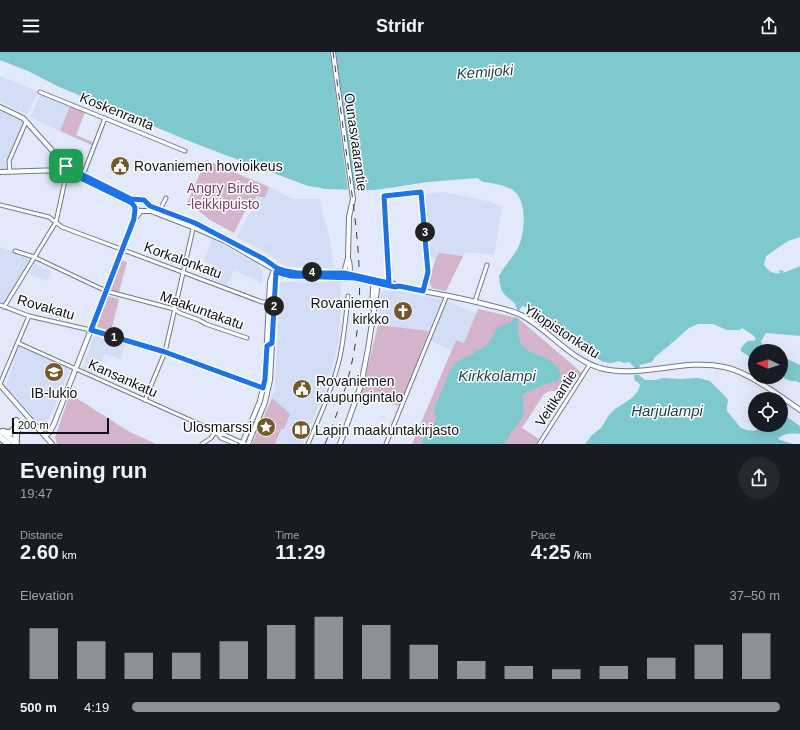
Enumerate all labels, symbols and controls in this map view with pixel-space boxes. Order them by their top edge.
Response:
icon: menu [20,15,42,37]
icon: share [758,15,780,37]
text: Stridr [376,16,424,36]
water label: Kemijoki [456,61,514,82]
street label: Koskenranta [78,89,157,133]
street label: Ounasvaarantie [341,92,371,192]
pin [49,149,83,183]
icon: arrive [55,155,77,177]
public building icon: Rovaniemen hovioikeus [109,155,131,177]
place label: Rovaniemen hovioikeus [134,158,283,174]
park label: Angry Birds -leikkipuisto [186,180,260,212]
pin: 3 [415,222,435,242]
text: 3 [422,226,428,238]
street label: Korkalonkatu [142,239,224,281]
pin: 4 [302,262,322,282]
text: 4 [309,266,315,278]
street label: Maakuntakatu [158,287,246,333]
street label: Rovakatu [15,291,77,323]
place label: Rovaniemen kirkko [310,295,389,327]
pin: 2 [264,296,284,316]
text: 2 [271,300,277,312]
church icon: Rovaniemen kirkko [392,300,414,322]
street label: Yliopistonkatu [521,301,603,361]
pin: 1 [104,327,124,347]
text: 1 [111,331,117,343]
north arrow [748,344,788,384]
map controls [748,344,788,432]
street label: Kansankatu [86,356,160,400]
school or university icon: IB-lukio [43,361,65,383]
water label: Kirkkolampi [458,367,536,384]
street label: Veitikantie [532,367,580,429]
place label: Rovaniemen kaupungintalo [316,373,403,405]
public building icon: Rovaniemen kaupungintalo [291,378,313,400]
place label: IB-lukio [31,385,78,401]
button: locate [748,392,788,432]
water label: Harjulampi [631,402,704,419]
scale bar [12,416,109,435]
place icon: Ulosmarssi [255,416,277,438]
text: 200 m [18,419,49,431]
place label: Ulosmarssi [183,419,252,435]
library icon: Lapin maakuntakirjasto [290,419,312,441]
place label: Lapin maakuntakirjasto [315,422,459,438]
button: share [738,457,780,499]
text: Evening run [20,458,147,483]
text: 19:47 [20,486,53,501]
text: Distance [20,529,63,541]
text: Time [275,529,299,541]
text: Pace [531,529,556,541]
text: 2.60 [20,541,59,563]
text: 11:29 [275,541,325,563]
text: 4:25 [531,541,571,563]
text: km [59,549,77,561]
text: /km [571,549,591,561]
text: Elevation [20,588,73,603]
text: 37–50 m [729,588,780,603]
text: 500 m [20,700,57,715]
text: 4:19 [84,700,109,715]

